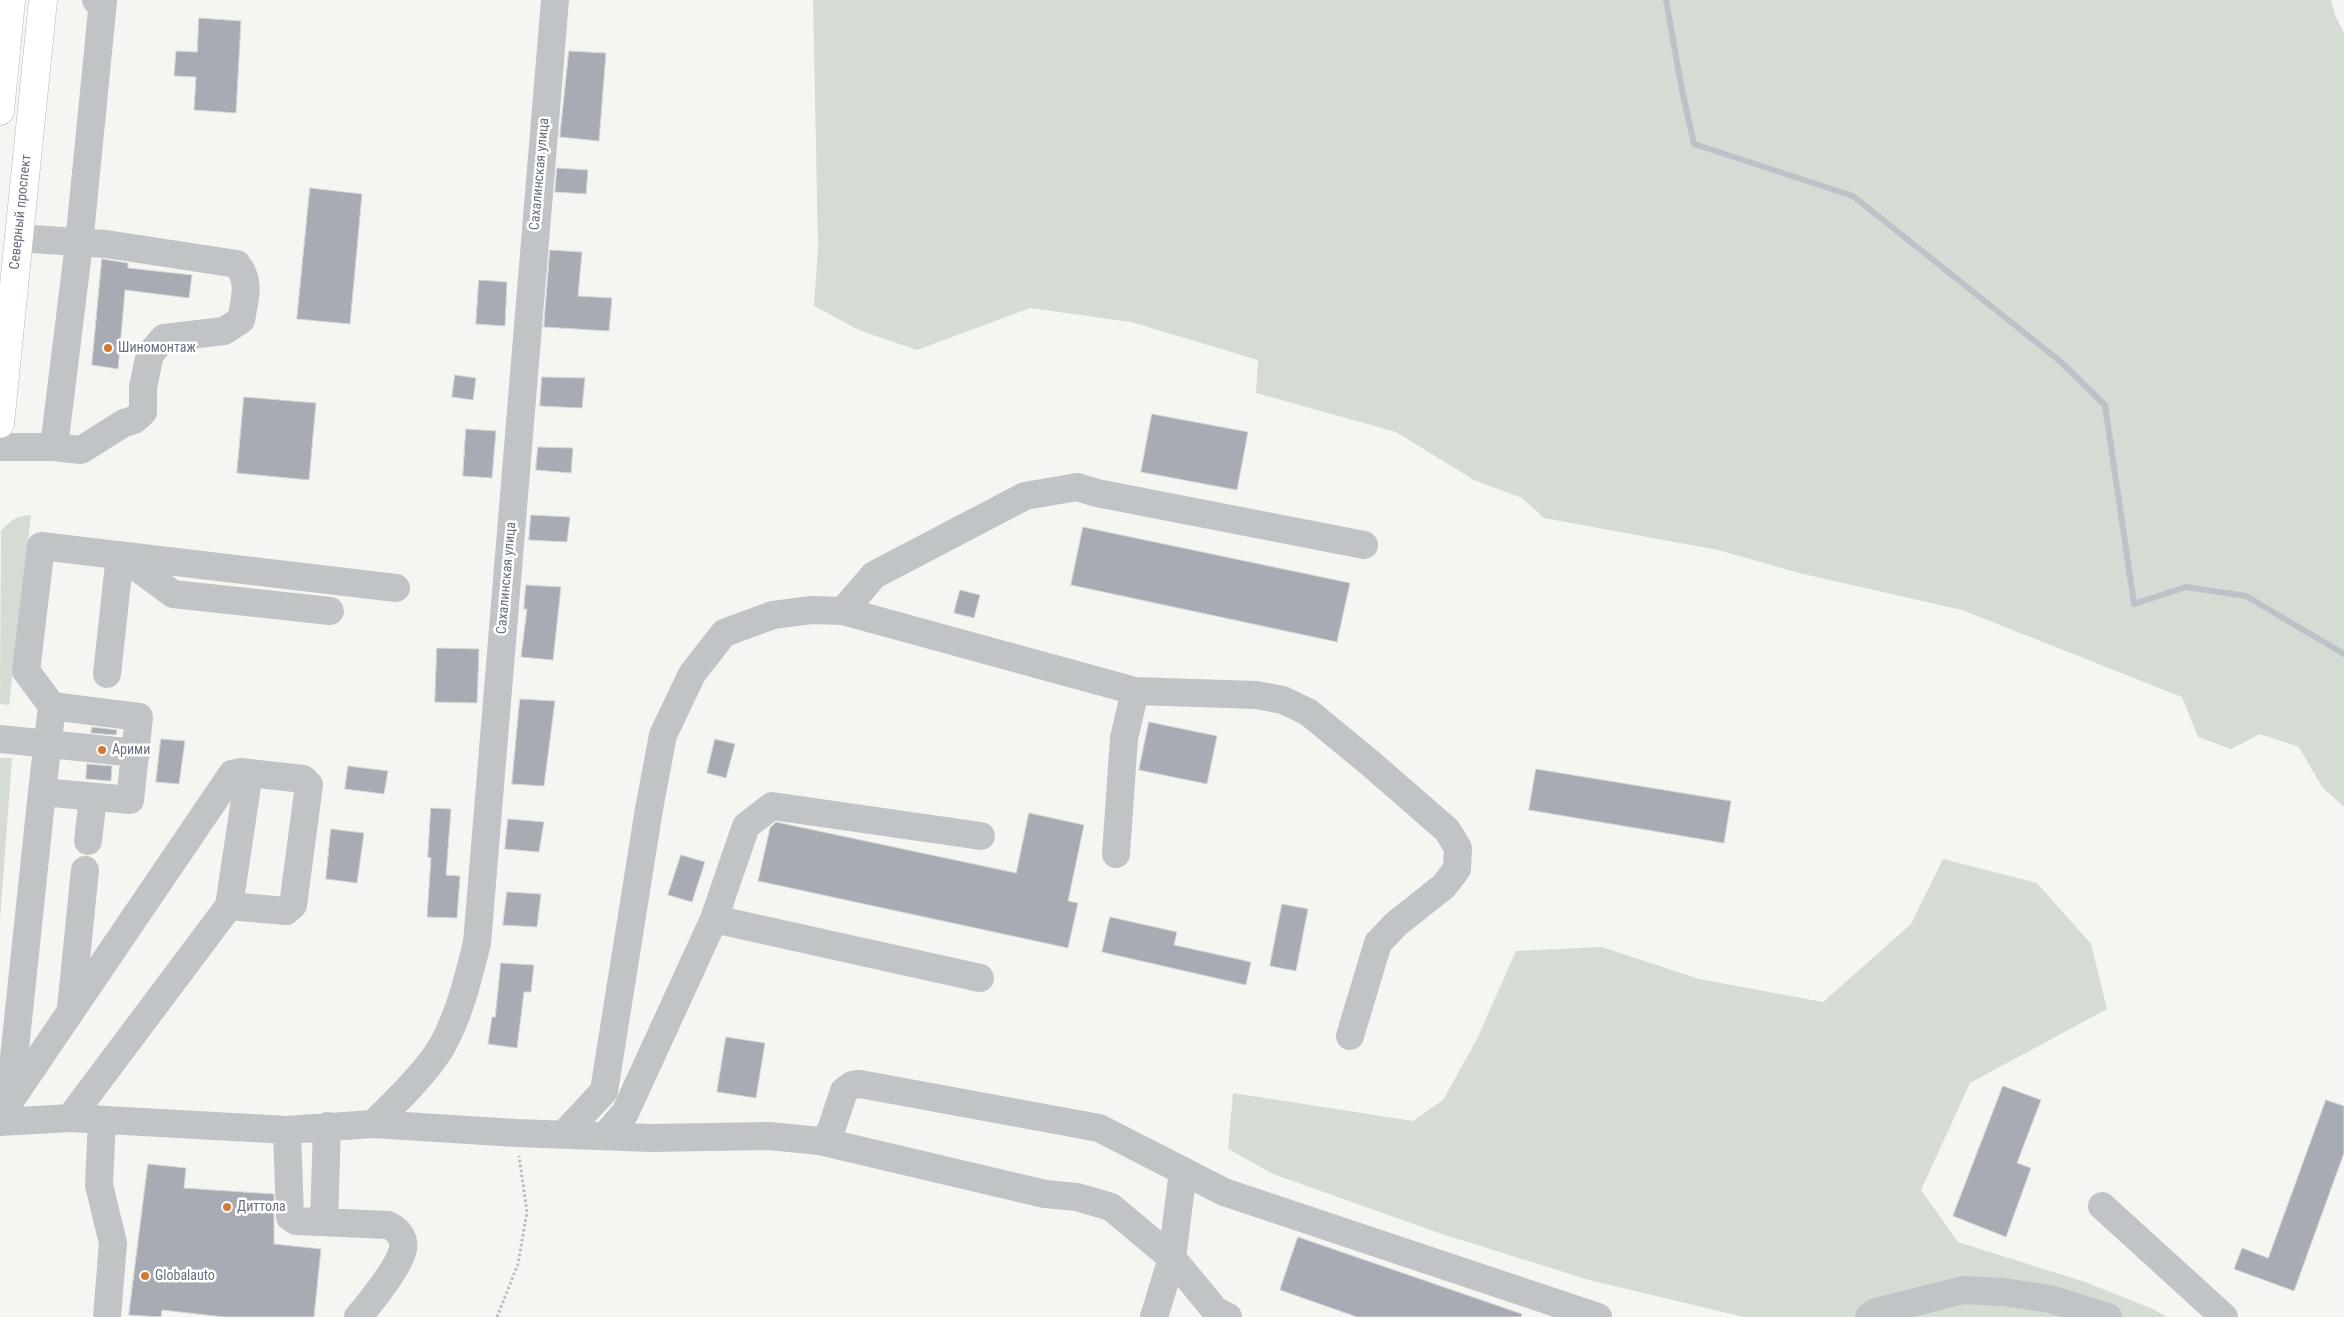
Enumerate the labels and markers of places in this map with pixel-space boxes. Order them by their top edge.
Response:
place label: Шиномонтаж [118,340,196,356]
marker: Шиномонтаж [102,342,114,354]
place label: Арими [112,742,150,758]
marker: Арими [96,744,108,756]
place label: Диттола [237,1199,286,1215]
marker: Диттола [221,1201,233,1213]
place label: Globalauto [155,1268,215,1284]
marker: Globalauto [139,1270,151,1282]

